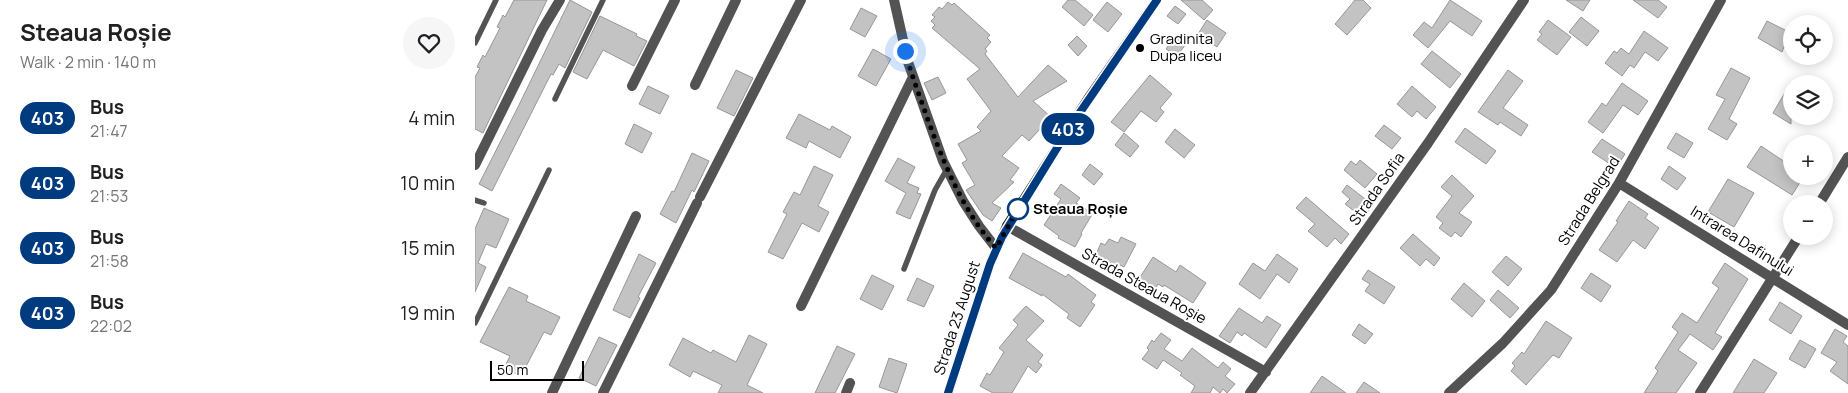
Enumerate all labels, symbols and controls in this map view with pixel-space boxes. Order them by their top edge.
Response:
text: Steaua Roșie [20,15,172,48]
map controls [1783,15,1833,245]
button: locate [1783,15,1833,65]
button: heart [403,17,455,69]
place label: Gradinita Dupa liceu [1150,28,1222,66]
your location [893,39,918,64]
marker: Gradinita Dupa liceu [1134,42,1146,54]
text: Walk · 2 min · 140 m [20,51,156,73]
button: layers [1783,75,1833,125]
text: Bus [90,94,124,120]
text: 4 min [408,105,455,131]
text: 403 [31,106,64,130]
line badge: 403 [1039,113,1097,145]
text: 403 [1051,117,1085,141]
text: 21:47 [90,120,128,142]
button: + [1783,135,1833,185]
street label: Strada Sofia [1344,148,1409,229]
street label: Strada Belgrad [1553,152,1624,249]
text: Bus [90,159,124,185]
text: 10 min [400,170,455,196]
text: 403 [31,171,64,195]
text: 21:53 [90,185,128,207]
button: − [1783,195,1833,245]
marker: Steaua Roșie [1007,198,1029,220]
place label: Steaua Roșie [1033,198,1128,219]
street label: Intrarea Dafinului [1687,200,1798,281]
text: Bus [90,224,124,250]
text: 15 min [401,235,455,261]
text: 403 [31,236,64,260]
street label: Strada Steaua Roșie [1078,243,1211,329]
text: 21:58 [90,250,129,272]
street label: Strada 23 August [928,258,985,378]
text: Bus [90,289,124,315]
text: 19 min [400,300,455,326]
text: 403 [31,301,64,325]
text: 22:02 [90,315,132,337]
scale bar [490,358,584,381]
text: 50 m [497,360,528,379]

